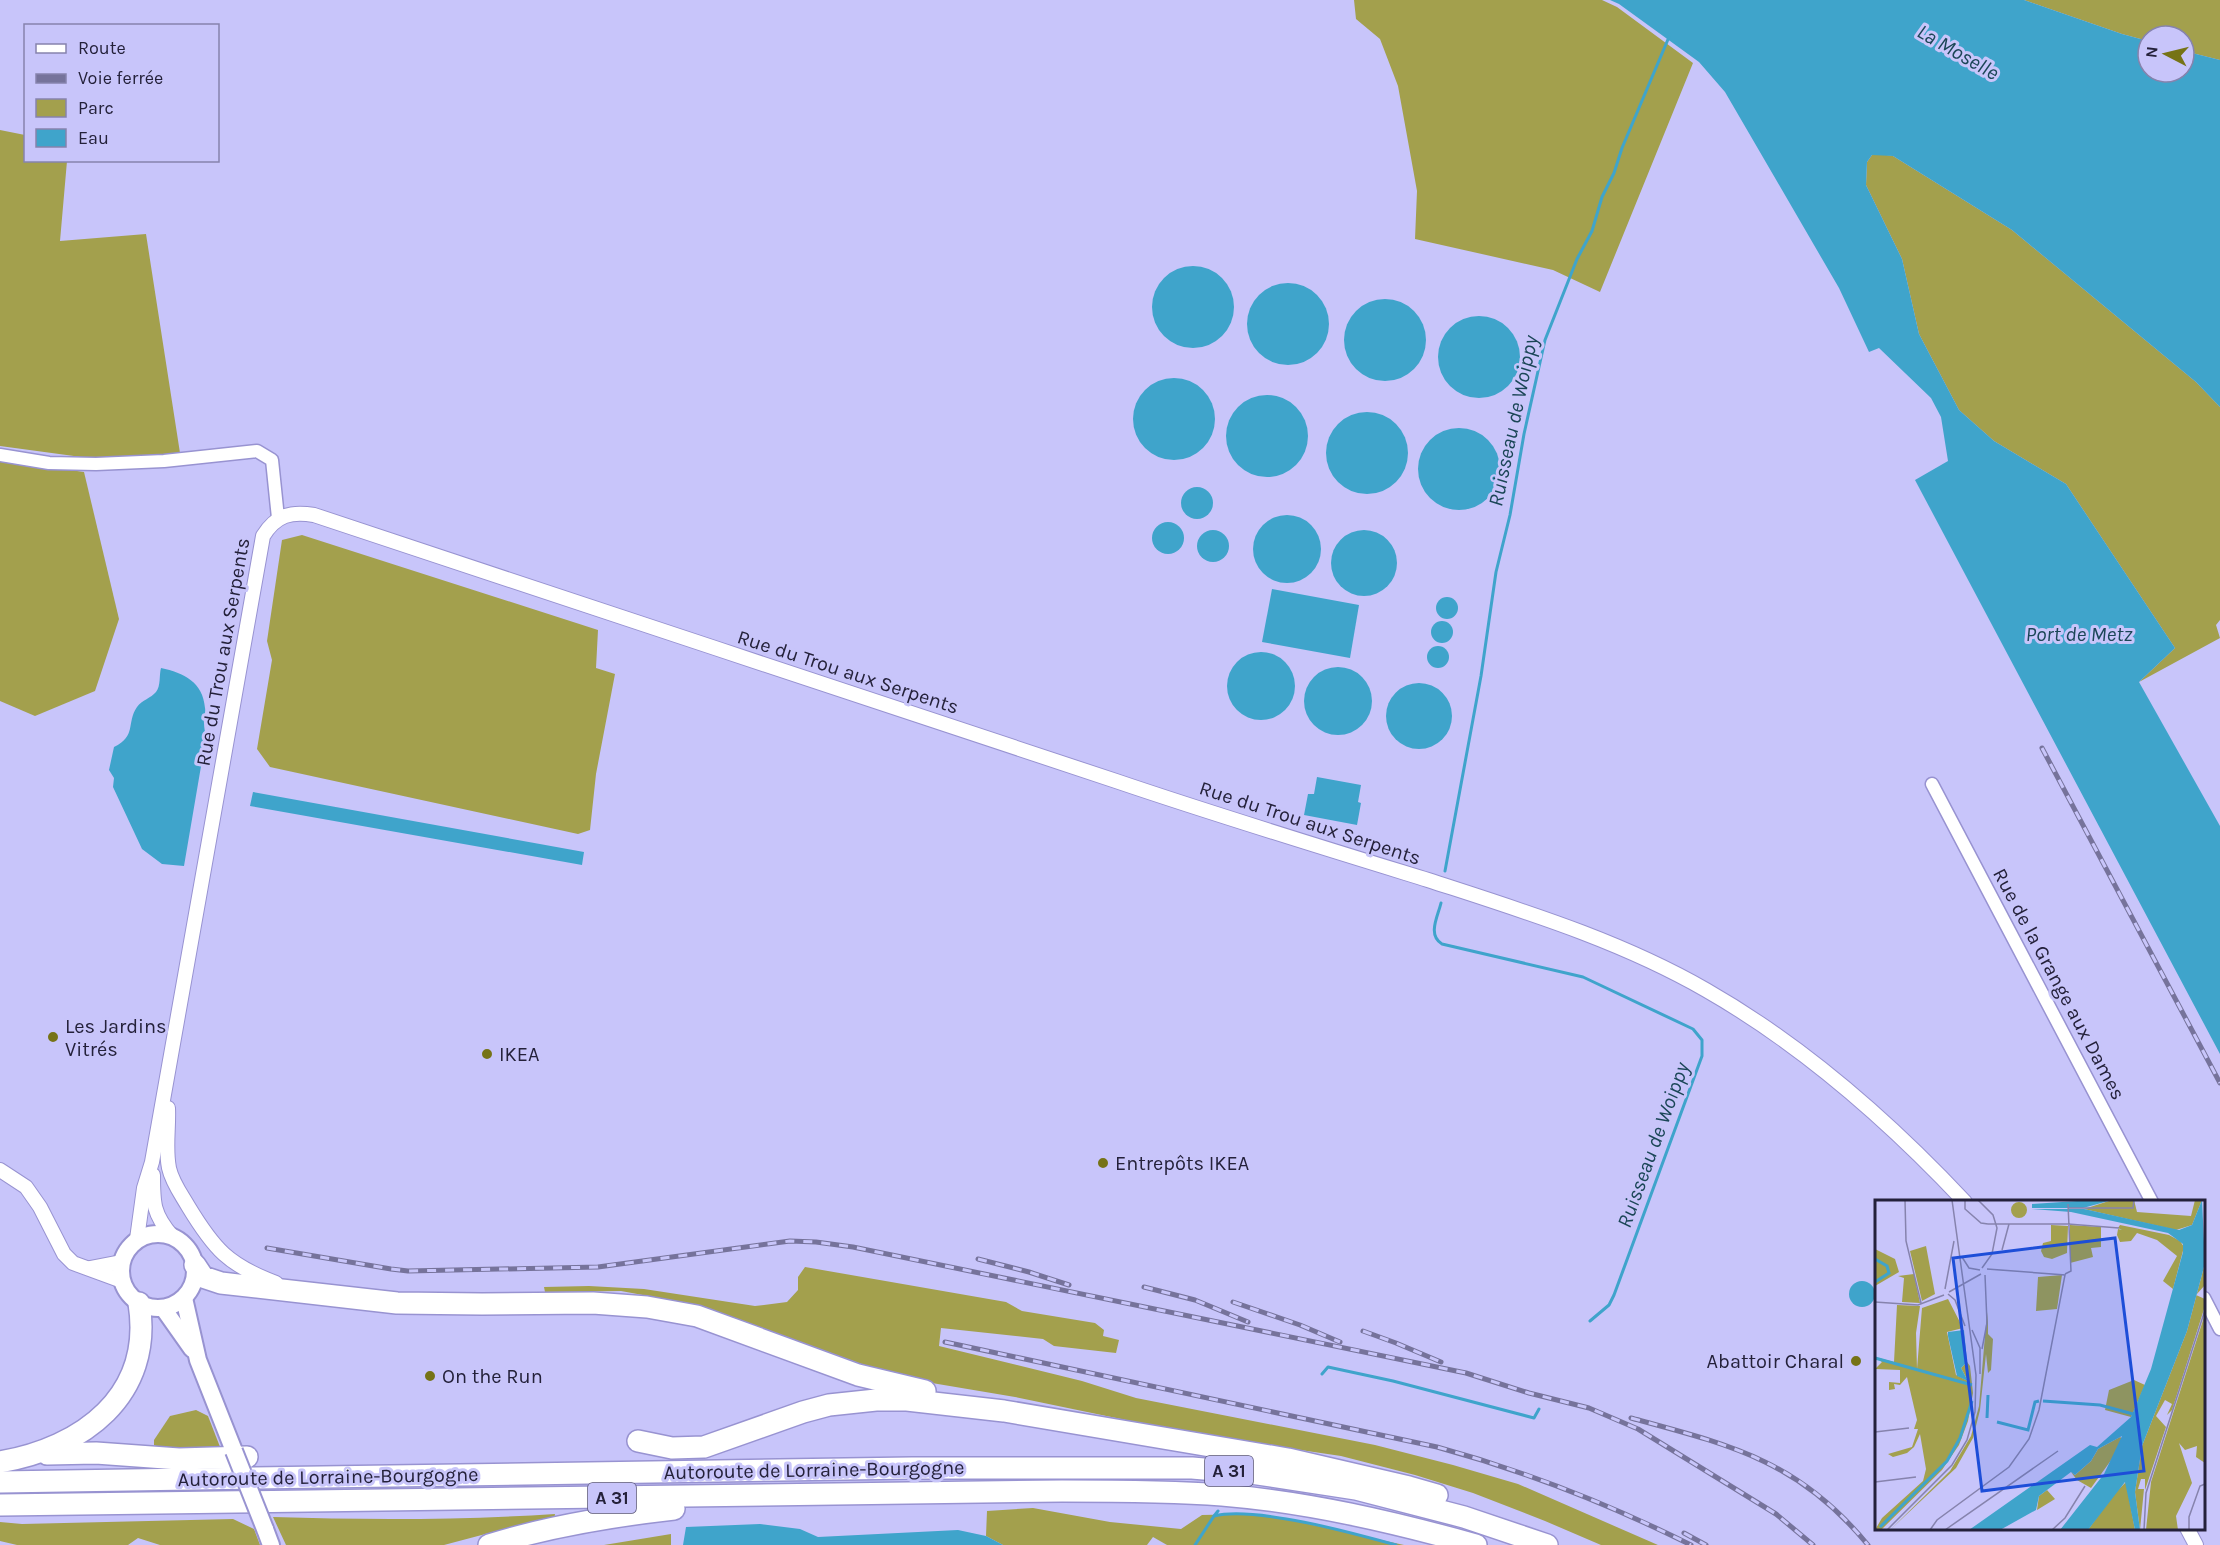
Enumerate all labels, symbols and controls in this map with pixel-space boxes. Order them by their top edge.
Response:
water label: La Moselle [1913,19,2003,85]
legend [24,24,219,162]
north arrow [2136,24,2196,84]
text: Route [78,37,126,59]
text: N [2141,45,2162,59]
text: Voie ferrée [78,67,163,89]
text: Parc [78,97,114,119]
text: Eau [78,127,109,149]
water label: Ruisseau de Woippy [1483,333,1543,509]
street label: Rue du Trou aux Serpents [192,536,254,768]
water label: Port de Metz [2026,622,2132,646]
street label: Rue du Trou aux Serpents [734,625,962,719]
street label: Rue du Trou aux Serpents [1196,776,1424,870]
street label: Rue de la Grange aux Dames [1988,864,2130,1104]
place label: Les Jardins Vitrés [65,1015,167,1061]
marker: Les Jardins Vitrés [46,1030,60,1044]
place label: IKEA [499,1043,539,1066]
marker: IKEA [480,1047,494,1061]
water label: Ruisseau de Woippy [1612,1058,1694,1231]
place label: Entrepôts IKEA [1115,1152,1249,1175]
marker: Entrepôts IKEA [1096,1156,1110,1170]
inset map [1875,1200,2205,1530]
place label: Abattoir Charal [1707,1350,1844,1373]
marker: Abattoir Charal [1849,1354,1863,1368]
place label: On the Run [442,1365,543,1388]
marker: On the Run [423,1369,437,1383]
street label: Autoroute de Lorraine-Bourgogne [663,1456,965,1484]
road number: A 31 [1205,1456,1253,1486]
street label: Autoroute de Lorraine-Bourgogne [177,1463,479,1491]
road number: A 31 [588,1483,636,1513]

